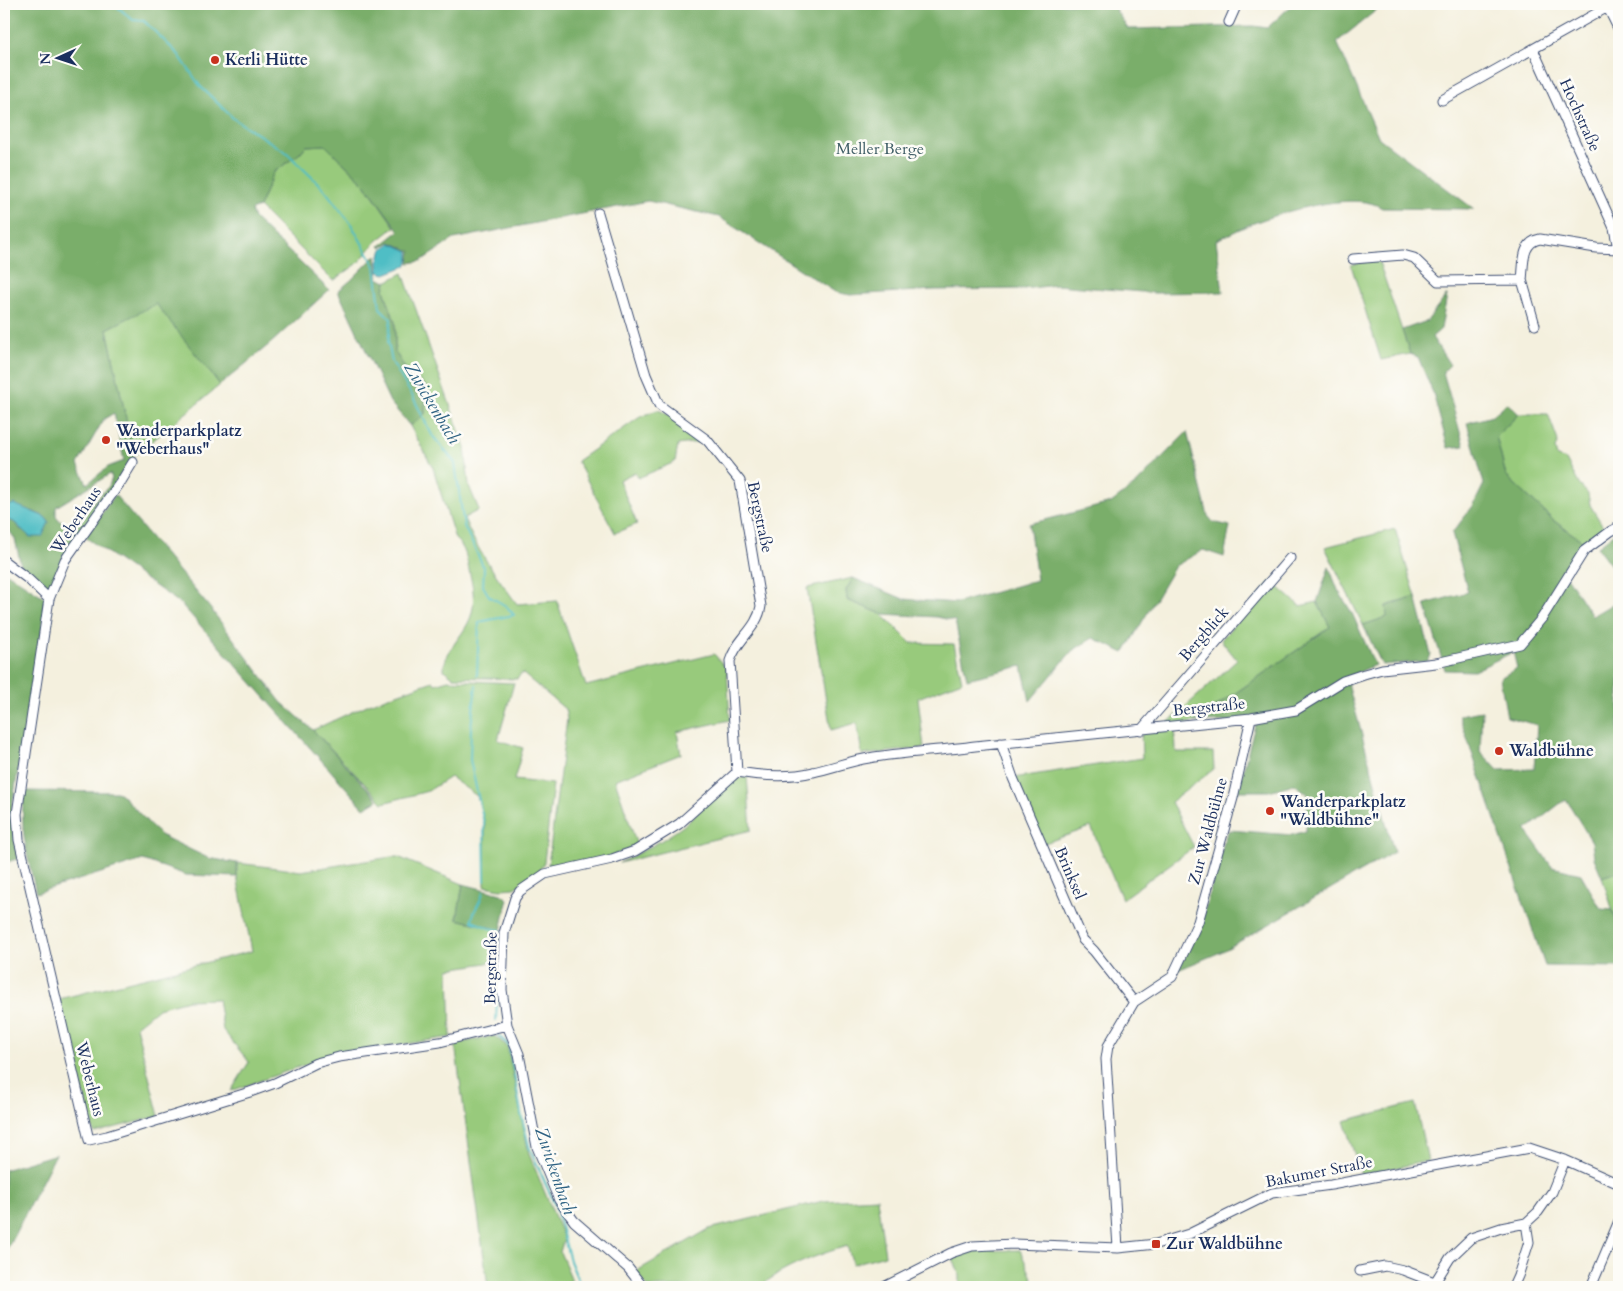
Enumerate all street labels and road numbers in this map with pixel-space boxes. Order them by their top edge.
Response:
street label: Hochstraße [1554,75,1606,155]
street label: Bergstraße [742,479,778,555]
street label: Weberhaus [45,482,106,559]
street label: Bergblick [1174,602,1234,666]
street label: Bergstraße [1172,692,1246,722]
street label: Zur Waldbühne [1183,775,1233,887]
street label: Brinksel [1049,843,1091,903]
street label: Bergstraße [479,931,503,1005]
street label: Weberhaus [70,1038,110,1119]
street label: Bakumer Straße [1264,1151,1374,1193]

